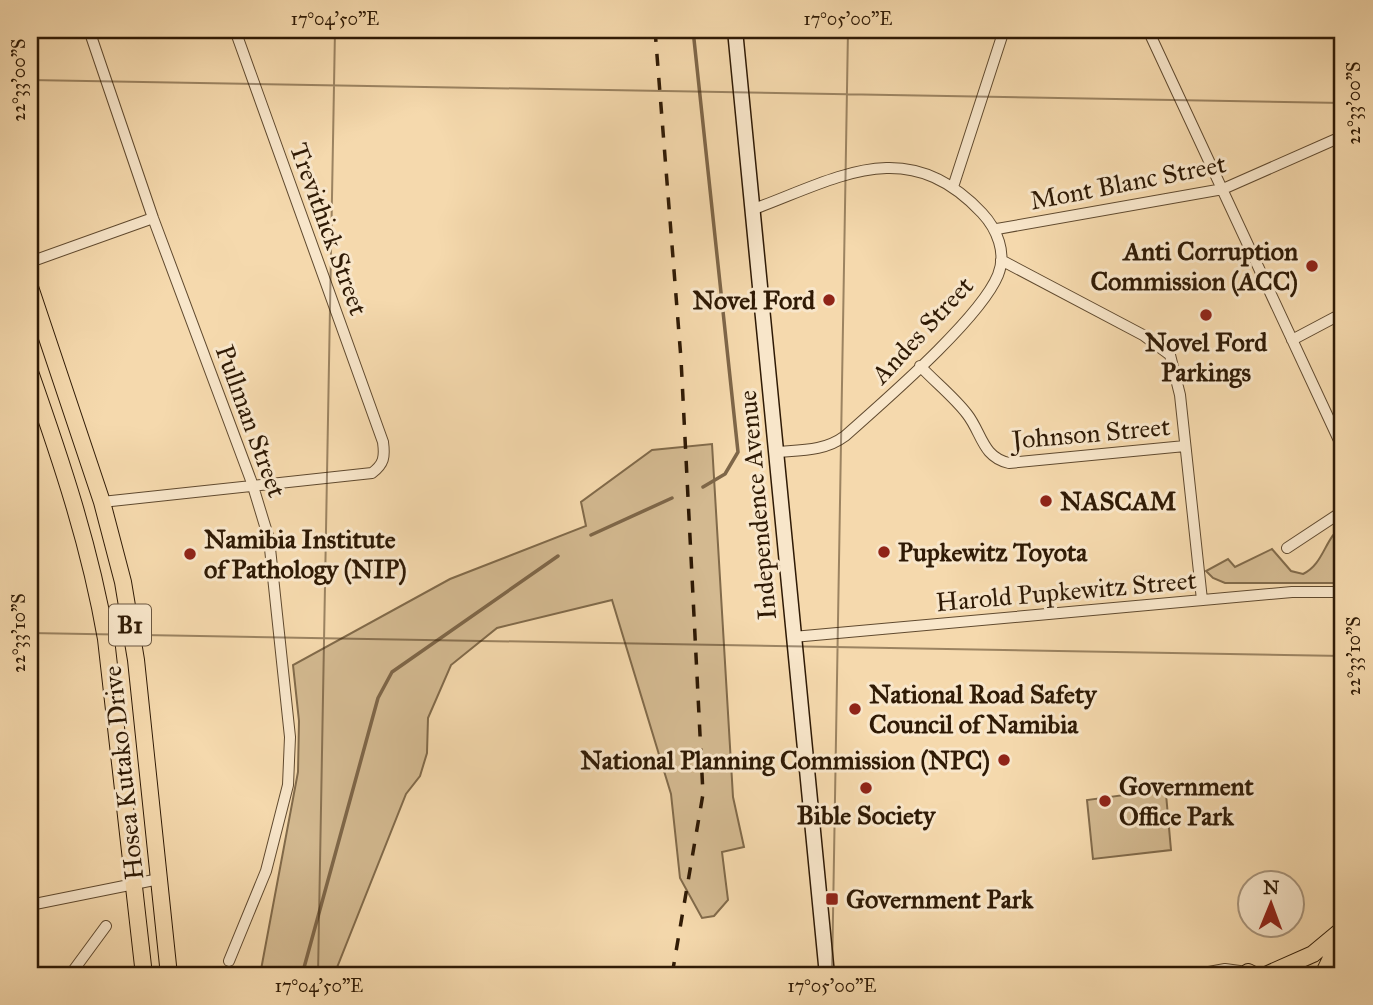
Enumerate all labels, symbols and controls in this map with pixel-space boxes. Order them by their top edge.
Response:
text: 17°04'50"E [291,8,379,30]
text: 17°05'00"E [804,8,892,30]
text: 22°33'00"S [8,39,30,121]
text: 22°33'00"S [1343,62,1365,144]
street label: Trevithick Street [283,138,375,320]
street label: Mont Blanc Street [1027,147,1229,217]
place label: Anti Corruption Commission (ACC) [1090,235,1298,298]
marker: Anti Corruption Commission (ACC) [1304,258,1320,274]
street label: Andes Street [864,270,980,391]
place label: Novel Ford [692,284,816,316]
marker: Novel Ford [821,292,837,308]
marker: Novel Ford Parkings [1198,307,1214,323]
place label: Novel Ford Parkings [1145,326,1268,389]
street label: Pullman Street [209,340,293,502]
street label: Independence Avenue [731,389,783,621]
street label: Johnson Street [1008,410,1171,456]
place label: NASCAM [1060,485,1177,517]
marker: NASCAM [1038,493,1054,509]
place label: Namibia Institute of Pathology (NIP) [204,523,407,586]
place label: Pupkewitz Toyota [898,536,1088,568]
marker: Pupkewitz Toyota [876,544,892,560]
marker: Namibia Institute of Pathology (NIP) [182,546,198,562]
street label: Harold Pupkewitz Street [934,564,1198,618]
text: 22°33'10"S [8,593,30,673]
road number: B1 [109,604,151,646]
text: 22°33'10"S [1343,616,1365,696]
street label: Hosea Kutako Drive [96,664,150,882]
place label: National Road Safety Council of Namibia [869,678,1098,740]
marker: National Road Safety Council of Namibia [847,701,863,717]
place label: National Planning Commission (NPC) [580,744,990,777]
marker: National Planning Commission (NPC) [996,752,1012,768]
place label: Government Office Park [1119,770,1254,832]
marker: Bible Society [858,780,874,796]
marker: Government Office Park [1097,793,1113,809]
place label: Bible Society [797,799,937,831]
north arrow [1236,869,1306,939]
text: N [1263,876,1280,899]
place label: Government Park [846,883,1034,915]
marker: Government Park [824,891,840,907]
text: 17°04'50"E [275,975,363,997]
text: 17°05'00"E [788,975,876,997]

